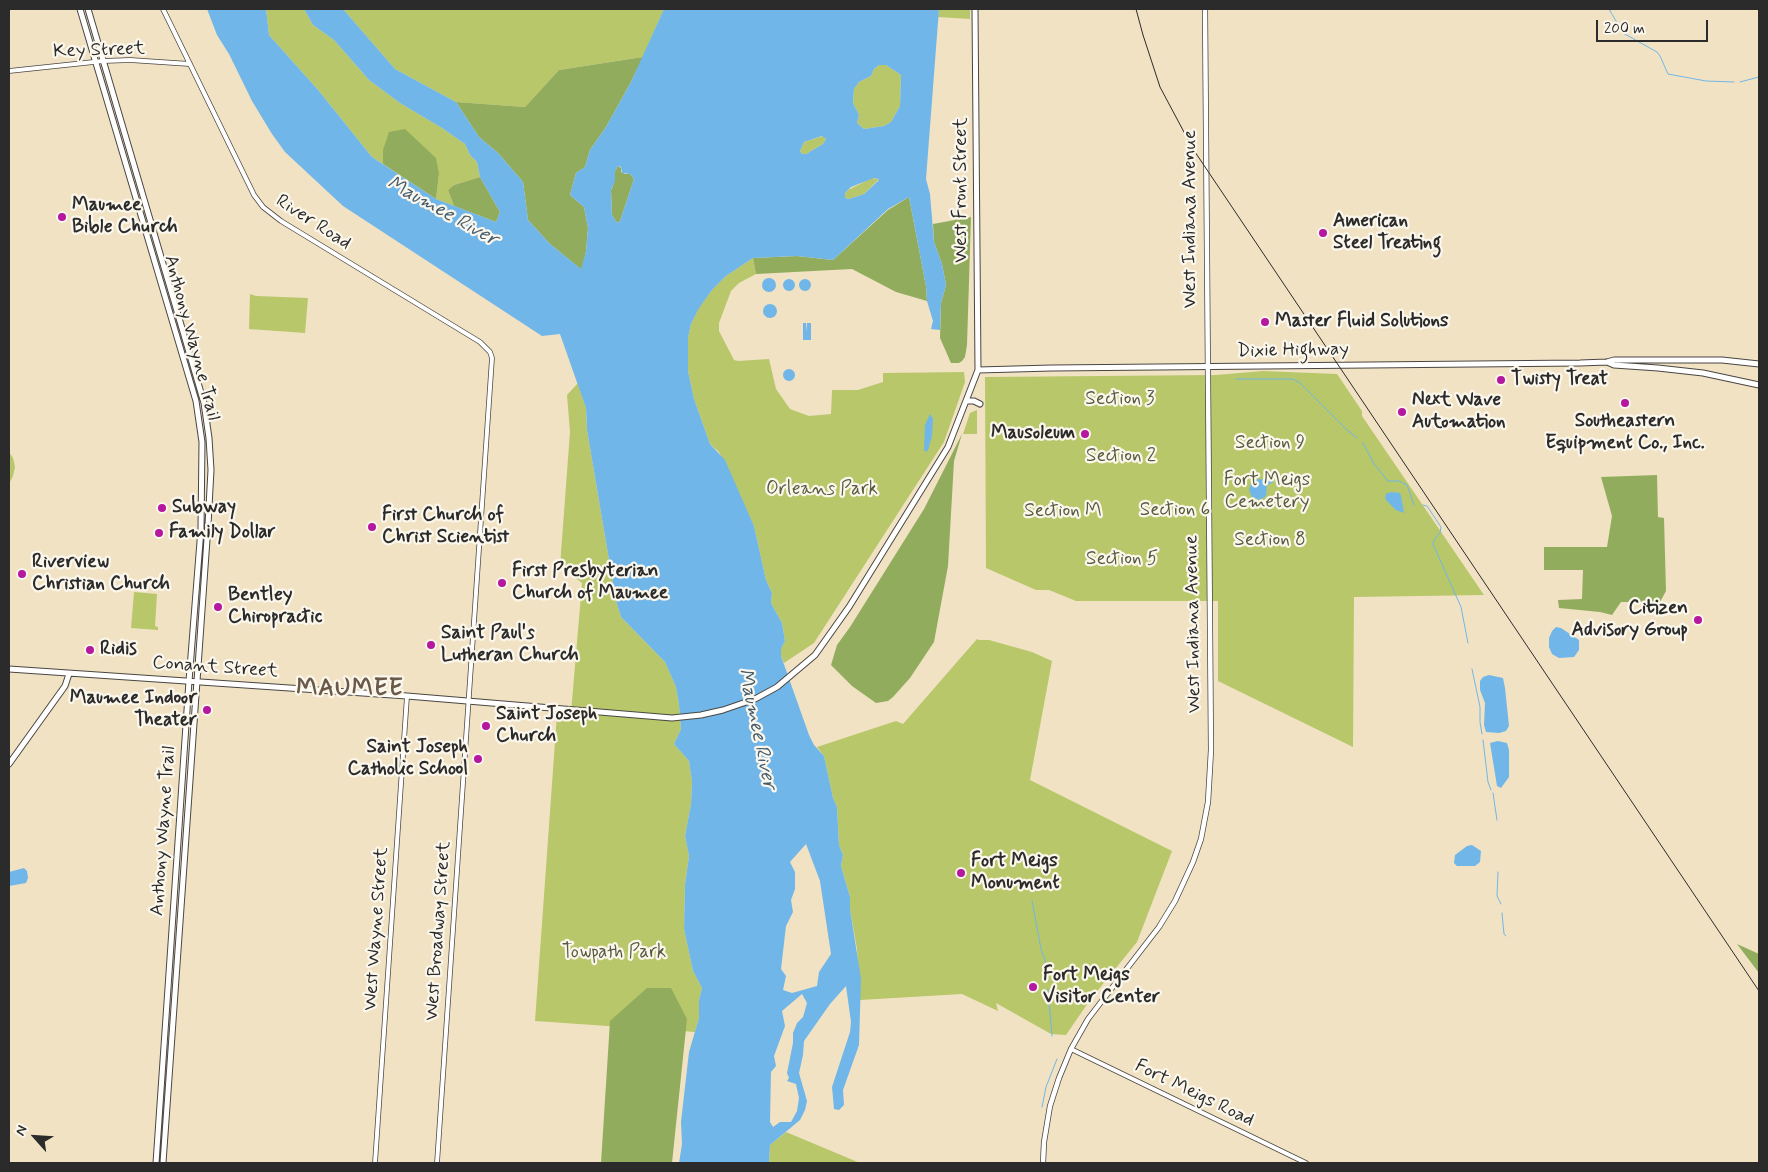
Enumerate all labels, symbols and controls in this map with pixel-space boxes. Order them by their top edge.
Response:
scale bar [1598,10,1710,42]
text: 200 m [1604,19,1645,39]
street label: Key Street [53,38,145,64]
street label: West Front Street [951,117,973,263]
street label: West Indiana Avenue [1180,130,1202,308]
water label: Maumee River [382,172,502,252]
street label: River Road [271,190,355,256]
place label: Maumee Bible Church [72,195,178,239]
marker: Maumee Bible Church [56,211,68,223]
place label: American Steel Treating [1333,211,1441,255]
marker: American Steel Treating [1317,227,1329,239]
street label: Anthony Wayne Trail [158,253,224,423]
place label: Master Fluid Solutions [1275,311,1449,333]
marker: Master Fluid Solutions [1259,316,1271,328]
street label: Dixie Highway [1237,339,1349,363]
place label: Twisty Treat [1511,369,1608,391]
marker: Twisty Treat [1495,374,1507,386]
park label: Section 3 [1085,389,1155,411]
place label: Next Wave Automation [1412,390,1506,434]
marker: Southeastern Equipment Co., Inc. [1619,397,1631,409]
marker: Next Wave Automation [1396,406,1408,418]
place label: Southeastern Equipment Co., Inc. [1545,411,1705,455]
place label: Mausoleum [991,423,1075,445]
marker: Mausoleum [1079,428,1091,440]
park label: Section 9 [1235,433,1305,455]
park label: Section 2 [1086,446,1156,468]
park label: Fort Meigs Cemetery [1224,470,1310,514]
park label: Orleans Park [766,479,878,501]
place label: Subway [172,497,236,519]
park label: Section 6 [1140,500,1210,522]
park label: Section M [1024,501,1102,523]
marker: Subway [156,502,168,514]
place label: First Church of Christ Scientist [382,505,509,549]
marker: First Church of Christ Scientist [366,521,378,533]
place label: Family Dollar [169,522,276,544]
marker: Family Dollar [153,527,165,539]
park label: Section 8 [1234,530,1306,552]
street label: West Indiana Avenue [1181,535,1207,713]
park label: Section 5 [1086,549,1158,571]
place label: Riverview Christian Church [32,552,170,596]
place label: First Presbyterian Church of Maumee [512,561,668,605]
marker: Riverview Christian Church [16,568,28,580]
marker: First Presbyterian Church of Maumee [496,577,508,589]
place label: Bentley Chiropractic [228,585,322,629]
place label: Citizen Advisory Group [1572,598,1688,642]
marker: Bentley Chiropractic [212,601,224,613]
marker: Citizen Advisory Group [1692,614,1704,626]
place label: Saint Paul's Lutheran Church [441,623,579,667]
place label: Ridis [100,639,137,661]
marker: Saint Paul's Lutheran Church [425,639,437,651]
marker: Ridis [84,644,96,656]
street label: Conant Street [151,652,279,684]
water label: Maumee River [731,666,781,792]
district label: MAUMEE [295,676,405,704]
place label: Maumee Indoor Theater [70,688,197,732]
marker: Maumee Indoor Theater [201,704,213,716]
place label: Saint Joseph Church [496,704,598,748]
marker: Saint Joseph Church [480,720,492,732]
place label: Saint Joseph Catholic School [347,737,468,781]
street label: Anthony Wayne Trail [147,745,181,917]
marker: Saint Joseph Catholic School [472,753,484,765]
street label: West Broadway Street [421,841,457,1021]
street label: West Wayne Street [360,847,394,1011]
place label: Fort Meigs Monument [971,851,1060,895]
marker: Fort Meigs Monument [955,867,967,879]
park label: Towpath Park [562,942,666,964]
place label: Fort Meigs Visitor Center [1043,965,1160,1009]
marker: Fort Meigs Visitor Center [1027,981,1039,993]
street label: Fort Meigs Road [1131,1055,1257,1133]
north arrow [10,1112,60,1162]
text: N [11,1122,32,1139]

